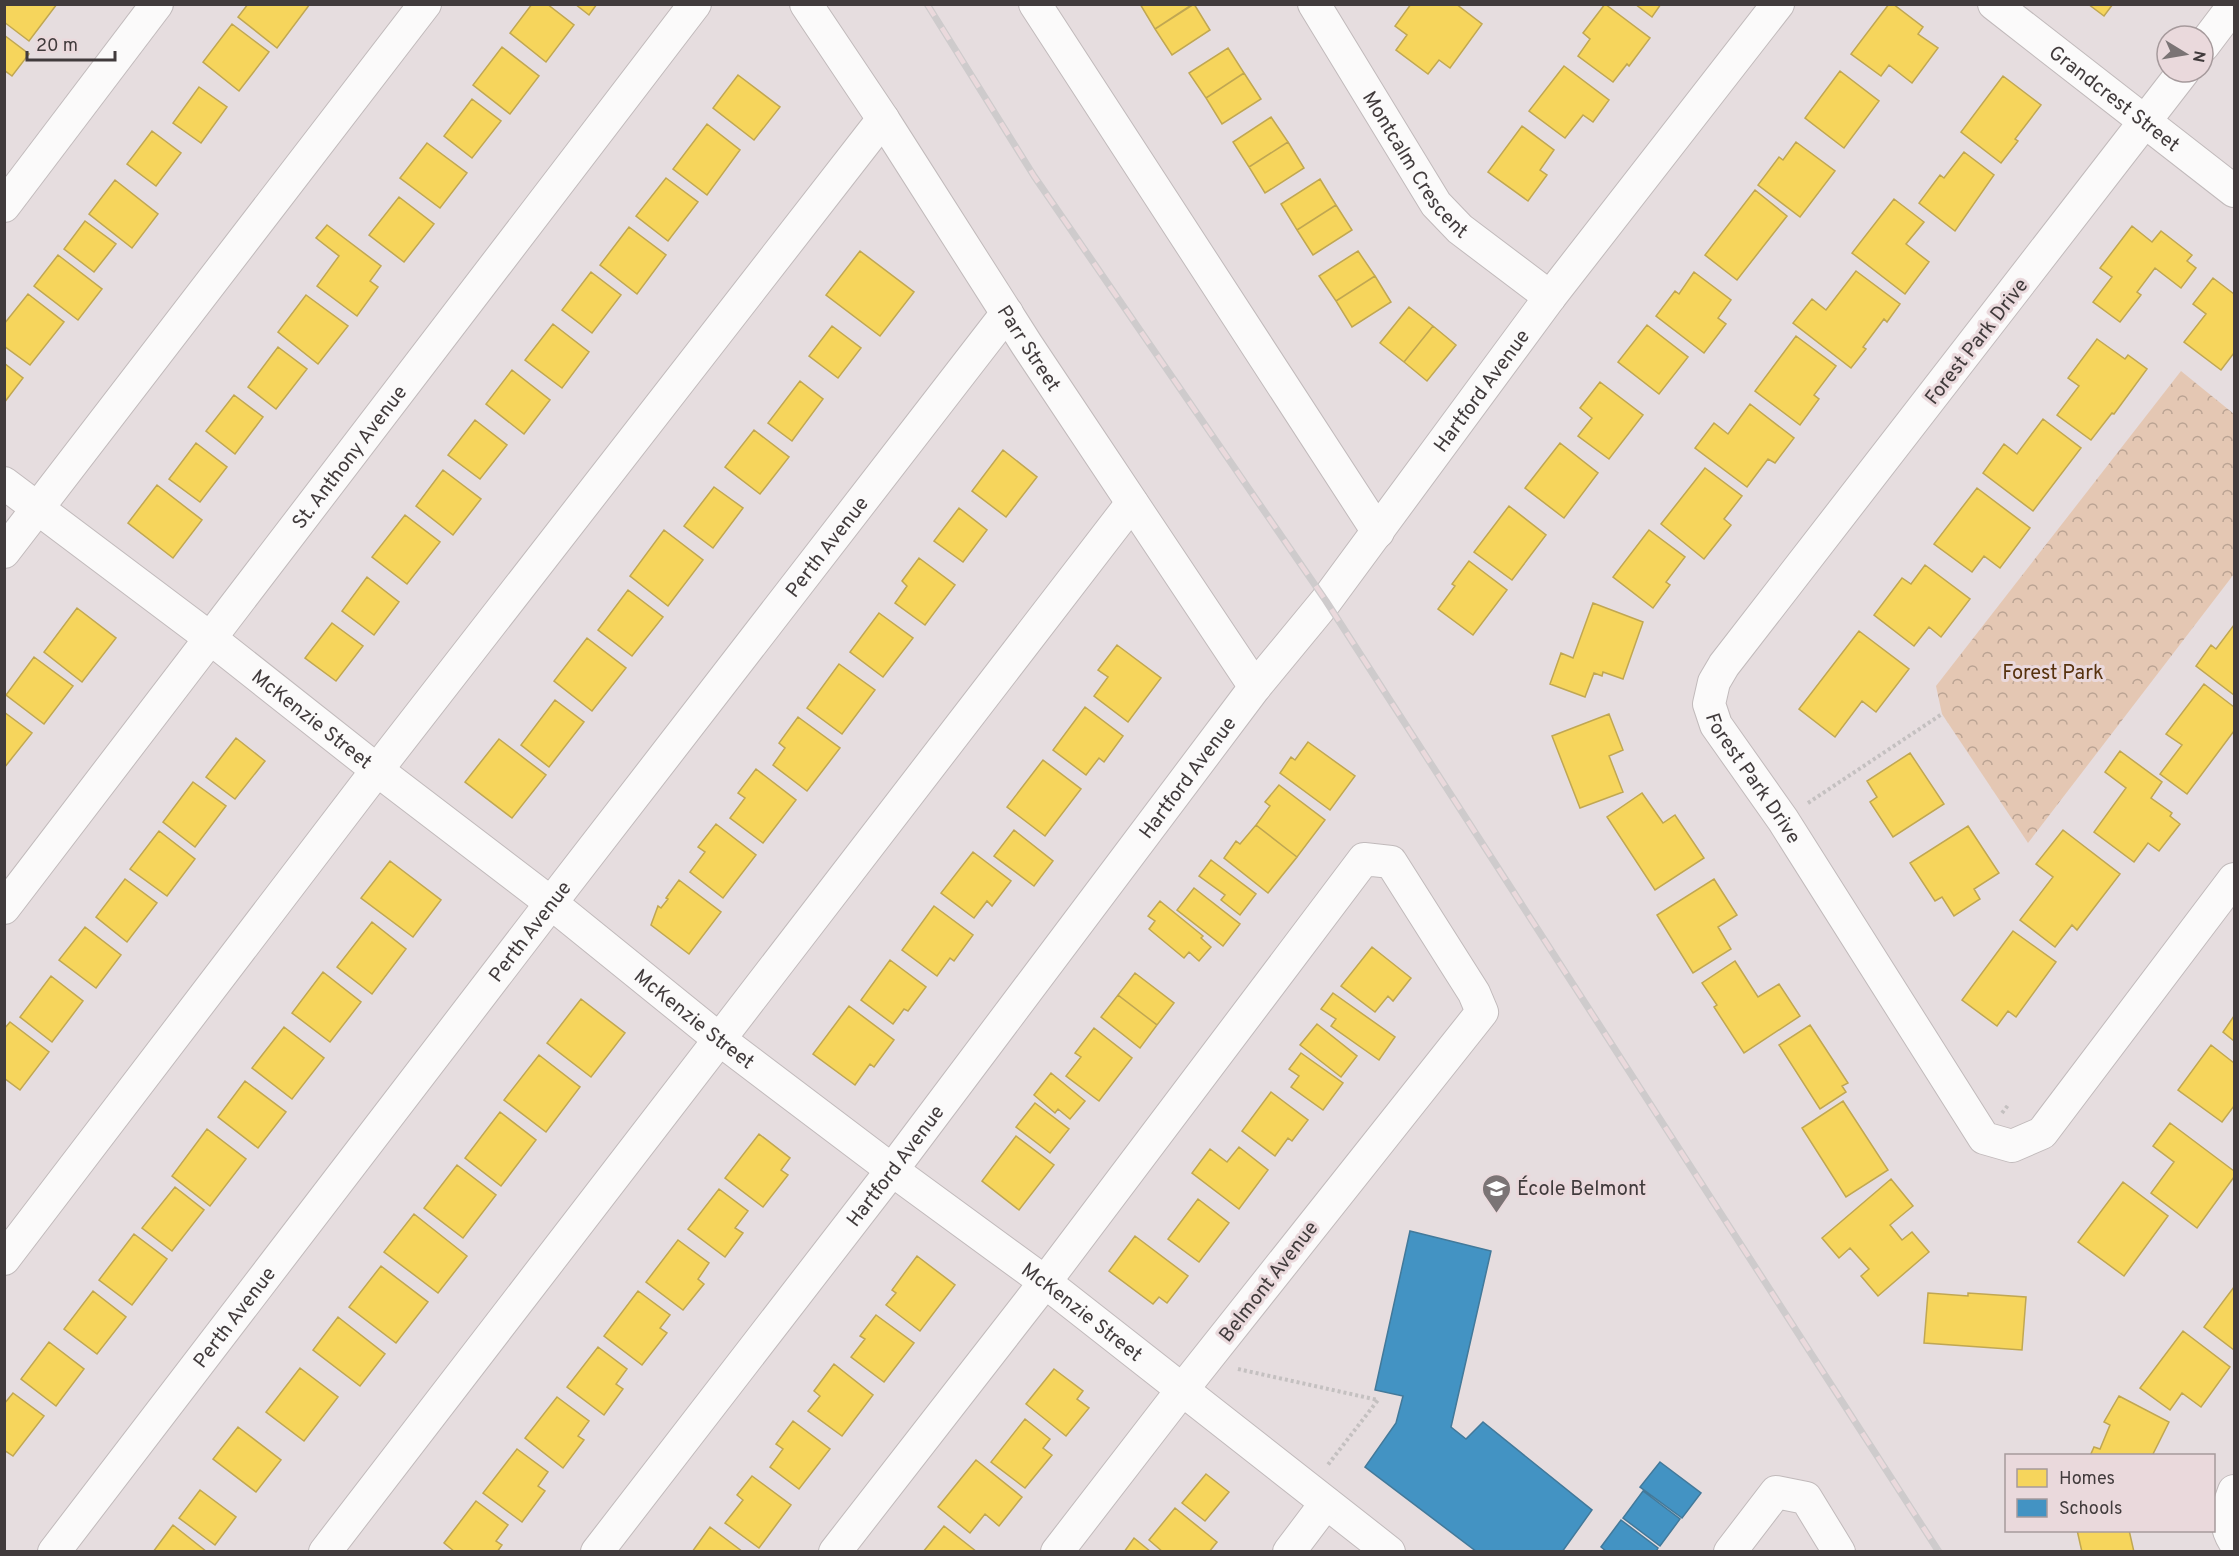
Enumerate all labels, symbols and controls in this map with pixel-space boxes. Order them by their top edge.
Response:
scale bar [27,24,116,62]
north arrow [2155,24,2215,84]
text: 20 m [36,35,78,58]
street label: Grandcrest Street [2043,40,2184,159]
text: N [2187,49,2209,64]
street label: Montcalm Crescent [1355,87,1472,245]
street label: Forest Park Drive [1920,274,2035,411]
street label: Parr Street [990,301,1065,397]
street label: Hartford Avenue [1429,325,1537,458]
street label: St. Anthony Avenue [287,381,414,535]
street label: Perth Avenue [781,492,875,604]
park label: Forest Park [2002,661,2104,687]
street label: McKenzie Street [245,665,377,776]
street label: Forest Park Drive [1698,710,1806,849]
street label: Hartford Avenue [1134,712,1243,845]
street label: Perth Avenue [484,876,578,988]
street label: McKenzie Street [628,964,759,1076]
street label: Hartford Avenue [842,1101,951,1233]
school or university icon: École Belmont [1480,1172,1512,1214]
place label: École Belmont [1517,1175,1646,1203]
street label: Belmont Avenue [1214,1216,1325,1348]
street label: McKenzie Street [1015,1258,1147,1368]
street label: Perth Avenue [188,1262,283,1374]
legend [2005,1454,2215,1532]
text: Homes [2059,1468,2115,1491]
text: Schools [2059,1498,2122,1521]

